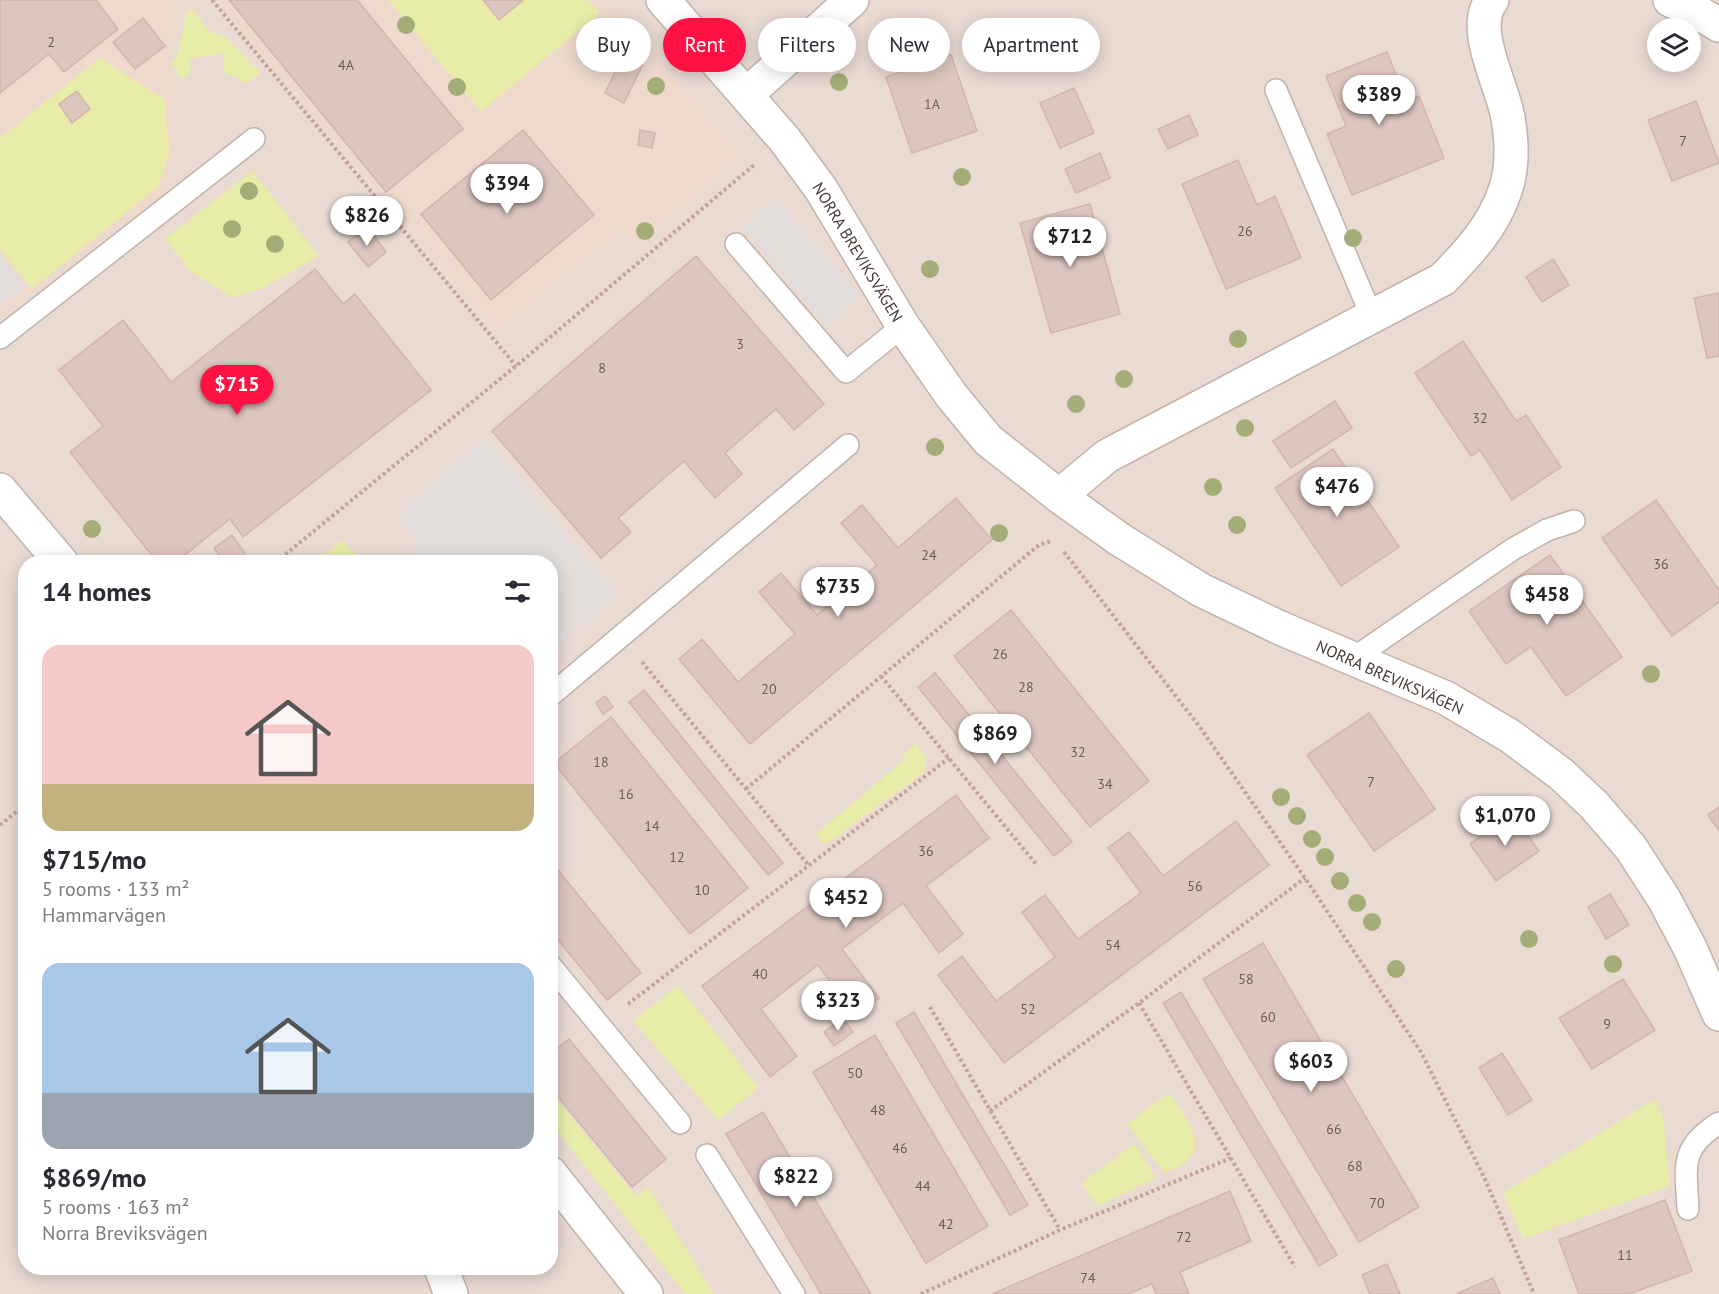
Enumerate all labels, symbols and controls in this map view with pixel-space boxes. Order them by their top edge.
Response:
chip: Buy [576,18,651,72]
chip: Rent [663,18,746,72]
chip: Filters [758,18,856,72]
chip: New [868,18,950,72]
chip: Apartment [962,18,1100,72]
map controls [1647,18,1701,72]
button: layers [1647,18,1701,72]
house number: 2 [47,33,55,51]
house number: 4A [338,56,355,74]
pin: $389 [1343,75,1415,126]
text: $389 [1356,81,1402,107]
house number: 1A [924,95,941,113]
house number: 7 [1679,132,1687,150]
pin: $394 [471,164,543,215]
text: $394 [484,170,530,196]
street label: NORRA BREVIKSVÄGEN [808,179,908,325]
pin: $826 [331,196,403,247]
text: $826 [344,202,390,228]
pin: $712 [1034,217,1106,268]
house number: 26 [1237,222,1253,240]
text: $712 [1047,223,1093,249]
house number: 3 [736,335,744,353]
house number: 8 [598,359,606,377]
pin: $715 [201,365,273,416]
text: $715 [214,371,260,397]
house number: 32 [1472,409,1488,427]
pin: $476 [1301,467,1373,518]
text: $476 [1314,473,1360,499]
house number: 24 [921,546,937,564]
house number: 36 [1653,555,1669,573]
pin: $735 [802,567,874,618]
text: $735 [815,573,861,599]
text: 14 homes [42,575,151,608]
icon: filters [501,575,534,608]
pin: $458 [1511,575,1583,626]
text: $458 [1524,581,1570,607]
street label: NORRA BREVIKSVÄGEN [1313,635,1467,719]
house number: 26 [992,645,1008,663]
house number: 28 [1018,678,1034,696]
house number: 20 [761,680,777,698]
icon: home [234,684,342,792]
pin: $869 [959,714,1031,765]
text: $869 [972,720,1018,746]
house number: 32 [1070,743,1086,761]
house number: 18 [593,753,609,771]
house number: 7 [1367,773,1375,791]
house number: 34 [1097,775,1113,793]
house number: 16 [618,785,634,803]
pin: $1,070 [1456,796,1554,847]
text: $1,070 [1474,802,1536,828]
house number: 14 [644,817,660,835]
house number: 36 [918,842,934,860]
text: $715/mo [42,843,146,876]
house number: 12 [669,848,685,866]
text: 5 rooms · 133 m² [42,876,189,902]
house number: 56 [1187,877,1203,895]
pin: $452 [810,878,882,929]
house number: 10 [694,881,710,899]
text: $452 [823,884,869,910]
text: Hammarvägen [42,902,166,928]
house number: 54 [1105,936,1121,954]
house number: 40 [752,965,768,983]
house number: 58 [1238,970,1254,988]
pin: $323 [802,981,874,1032]
text: $323 [815,987,861,1013]
house number: 52 [1020,1000,1036,1018]
icon: home [234,1002,342,1110]
house number: 60 [1260,1008,1276,1026]
house number: 9 [1603,1015,1611,1033]
pin: $603 [1275,1042,1347,1093]
text: $603 [1288,1048,1334,1074]
house number: 50 [847,1064,863,1082]
house number: 48 [870,1101,886,1119]
house number: 66 [1326,1120,1342,1138]
house number: 46 [892,1139,908,1157]
pin: $822 [760,1157,832,1208]
house number: 68 [1347,1157,1363,1175]
text: $869/mo [42,1161,146,1194]
text: $822 [773,1163,819,1189]
house number: 44 [915,1177,931,1195]
text: 5 rooms · 163 m² [42,1194,189,1220]
house number: 70 [1369,1194,1385,1212]
house number: 42 [938,1215,954,1233]
text: Norra Breviksvägen [42,1220,208,1246]
house number: 72 [1176,1228,1192,1246]
house number: 11 [1617,1246,1633,1264]
house number: 74 [1080,1269,1096,1287]

